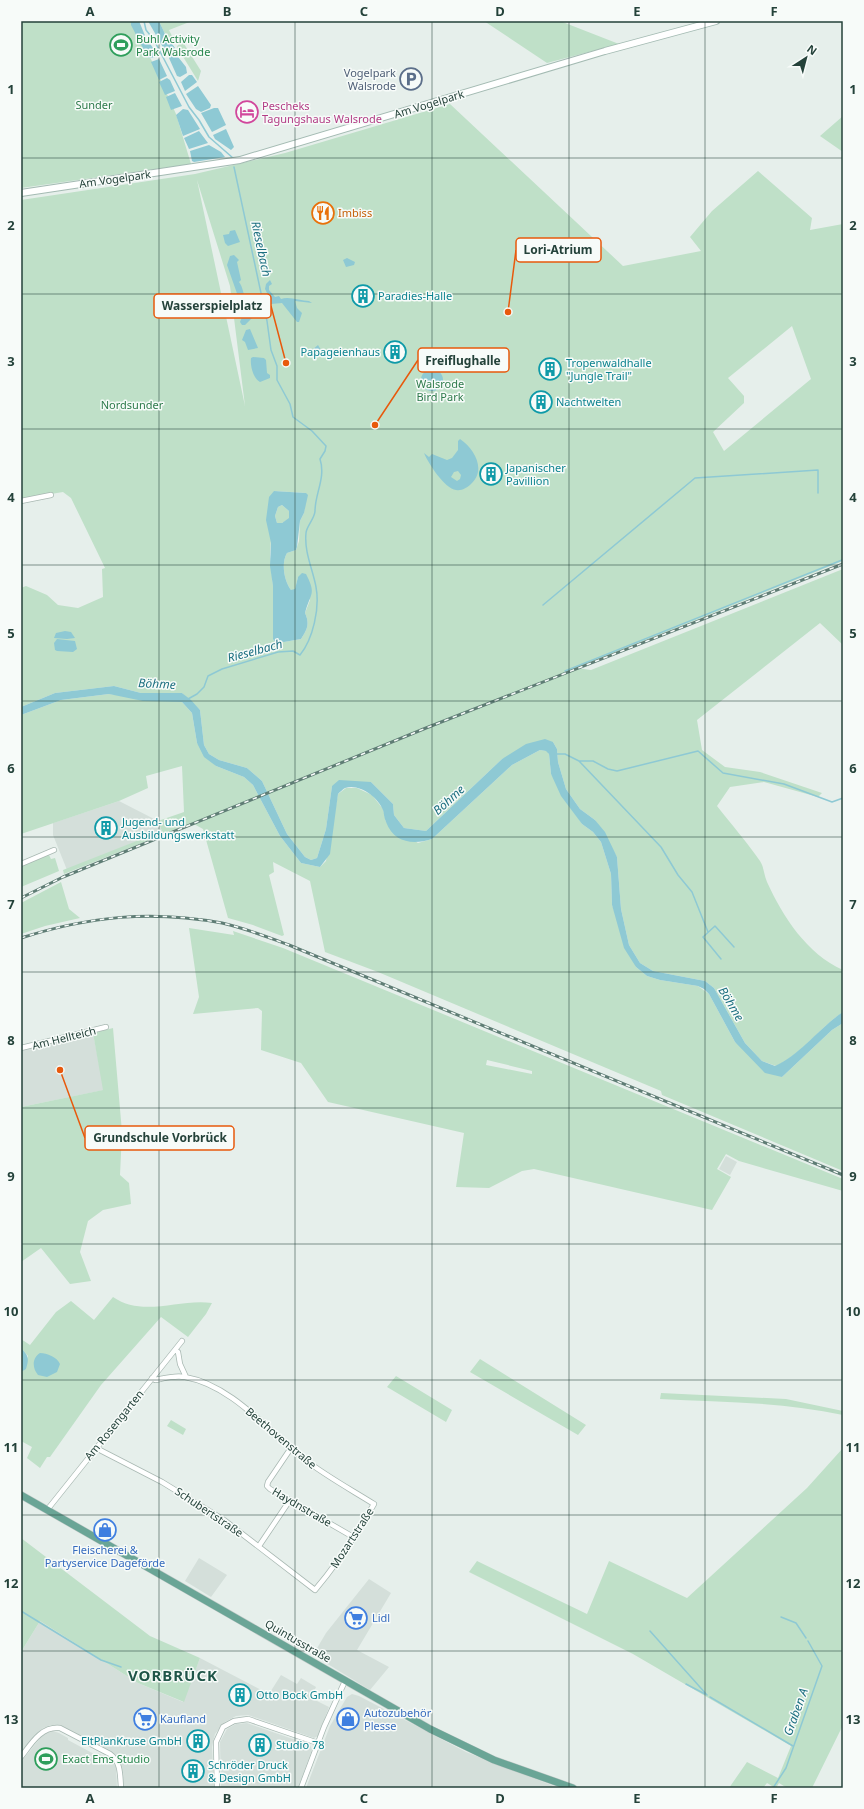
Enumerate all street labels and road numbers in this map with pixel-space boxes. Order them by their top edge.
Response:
street label: Am Vogelpark [392,86,466,121]
street label: Am Vogelpark [78,166,152,191]
street label: Am Hellteich [30,1022,97,1053]
street label: Am Rosengarten [81,1386,147,1463]
street label: Beethovenstraße [243,1404,320,1472]
street label: Schubertstraße [172,1483,246,1540]
street label: Haydnstraße [270,1483,335,1530]
street label: Mozartstraße [326,1505,377,1571]
street label: Quintusstraße [262,1616,334,1666]

